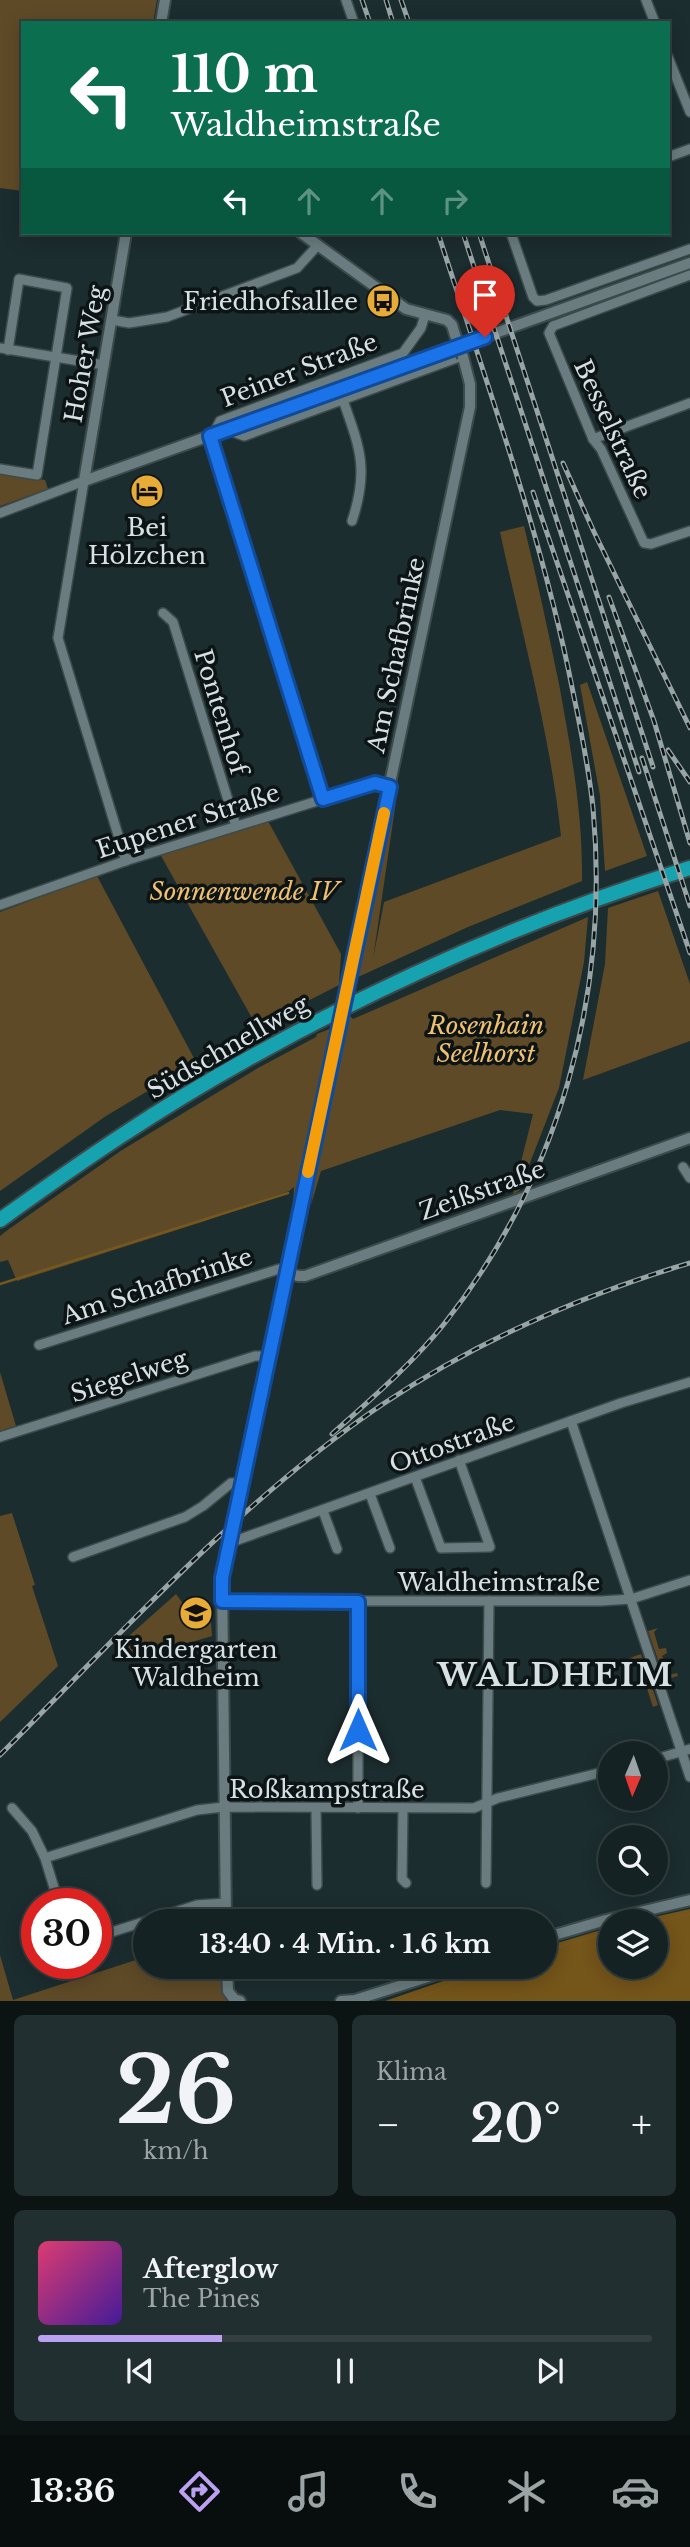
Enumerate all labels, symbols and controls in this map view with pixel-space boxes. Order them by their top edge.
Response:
text: 110 m [171,44,318,105]
icon: left [56,49,147,140]
text: Waldheimstraße [171,105,441,145]
icon: left [217,182,255,220]
icon: ahead [290,182,328,220]
icon: ahead [363,182,401,220]
icon: right [436,182,474,220]
pin [455,265,515,337]
icon: arrive [466,276,504,314]
bus stop icon: Friedhofsallee [364,282,402,320]
street label: Hoher Weg [59,283,111,425]
place label: Friedhofsallee [183,287,358,316]
street label: Peiner Straße [217,327,381,413]
street label: Besselstraße [568,355,658,503]
hotel icon: Bei Hölzchen [128,472,166,510]
place label: Bei Hölzchen [88,513,206,570]
street label: Am Schafbrinke [361,555,431,756]
street label: Pontenhof [188,646,255,781]
street label: Eupener Straße [93,778,283,864]
park label: Sonnenwende IV [149,877,342,906]
street label: Südschnellweg [142,989,315,1105]
park label: Rosenhain Seelhorst [427,1011,544,1068]
street label: Zeißstraße [415,1154,549,1226]
street label: Am Schafbrinke [57,1242,256,1331]
street label: Siegelweg [67,1343,192,1409]
street label: Ottostraße [385,1407,519,1479]
street label: Waldheimstraße [397,1568,600,1597]
school or university icon: Kindergarten Waldheim [177,1594,215,1632]
place label: Kindergarten Waldheim [114,1635,278,1692]
district label: WALDHEIM [437,1655,674,1695]
position arrow [321,1693,395,1767]
north arrow [598,1741,668,1811]
map controls [598,1741,668,1979]
street label: Roßkampstraße [229,1775,425,1804]
button: search [598,1825,668,1895]
speed limit sign: 30 [21,1888,112,1979]
button: layers [598,1909,668,1979]
text: 13:40 · 4 Min. · 1.6 km [199,1928,491,1960]
text: 26 [116,2035,236,2148]
text: Klima [376,2058,447,2086]
text: 20° [470,2092,561,2156]
text: − [376,2101,400,2148]
text: + [631,2101,652,2148]
text: km/h [143,2137,209,2165]
text: Afterglow [143,2253,279,2285]
text: The Pines [143,2285,260,2313]
icon: previous [121,2352,159,2390]
icon: pause [326,2352,364,2390]
icon: next [531,2352,569,2390]
icon: directions [175,2467,224,2516]
icon: music [284,2467,333,2516]
icon: phone [393,2467,442,2516]
icon: climate [502,2467,551,2516]
icon: car [611,2467,660,2516]
text: 13:36 [30,2471,115,2511]

